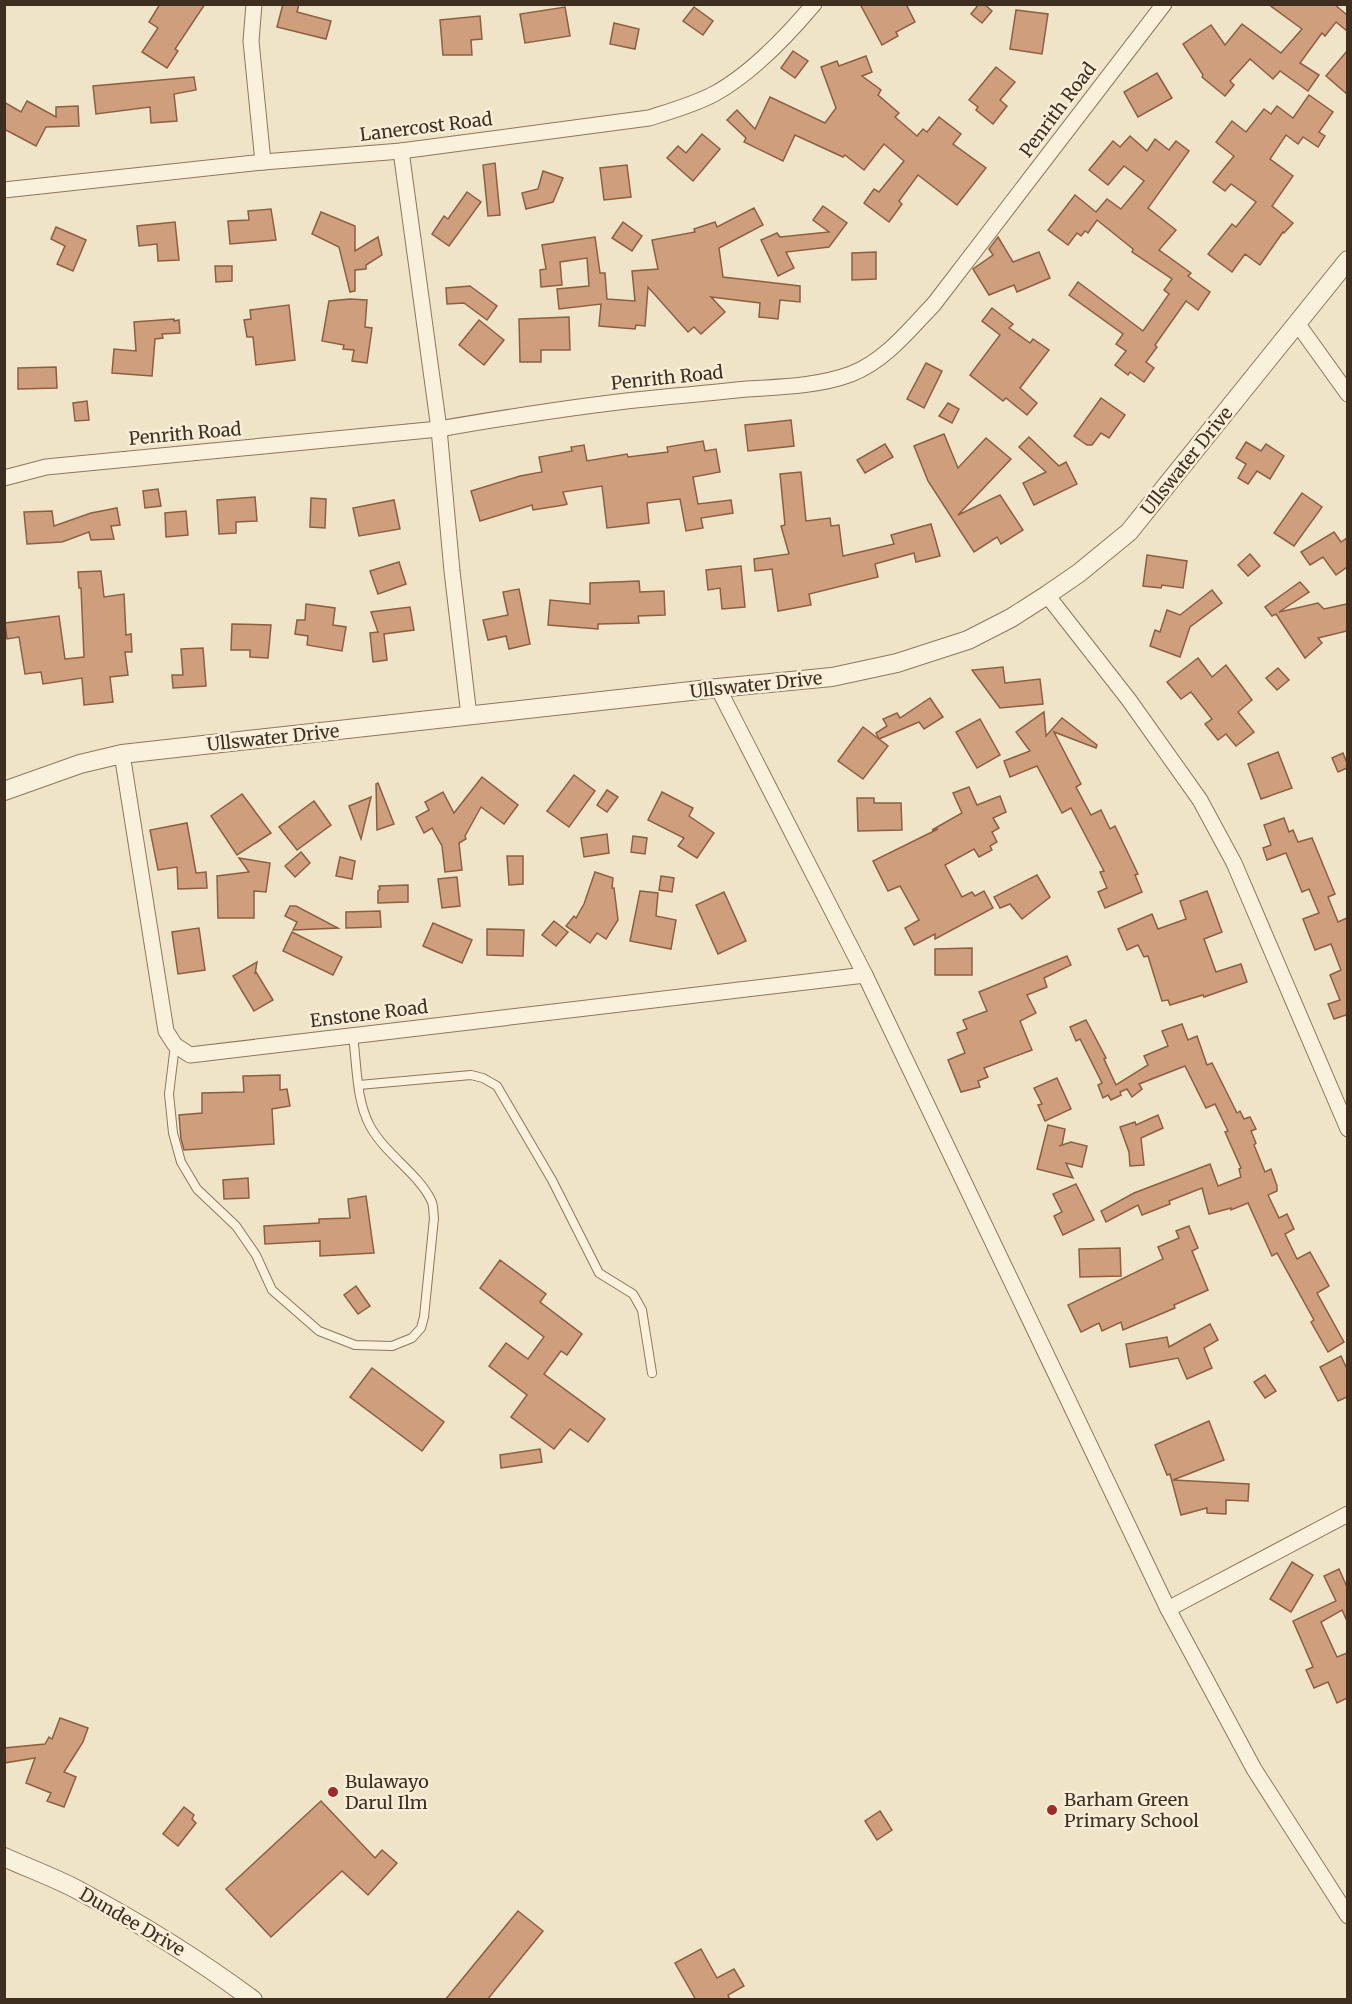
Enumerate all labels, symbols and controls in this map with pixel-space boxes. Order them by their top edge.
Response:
street label: Penrith Road [1014,58,1101,162]
street label: Lanercost Road [358,107,494,146]
street label: Penrith Road [610,360,725,395]
street label: Ullswater Drive [1136,402,1237,520]
street label: Penrith Road [128,417,242,450]
street label: Ullswater Drive [689,666,823,703]
street label: Ullswater Drive [206,719,340,756]
street label: Enstone Road [309,995,429,1032]
place label: Bulawayo Darul Ilm [345,1770,429,1814]
marker: Bulawayo Darul Ilm [326,1785,340,1799]
place label: Barham Green Primary School [1064,1788,1199,1832]
marker: Barham Green Primary School [1045,1803,1059,1817]
street label: Dundee Drive [75,1882,189,1961]

